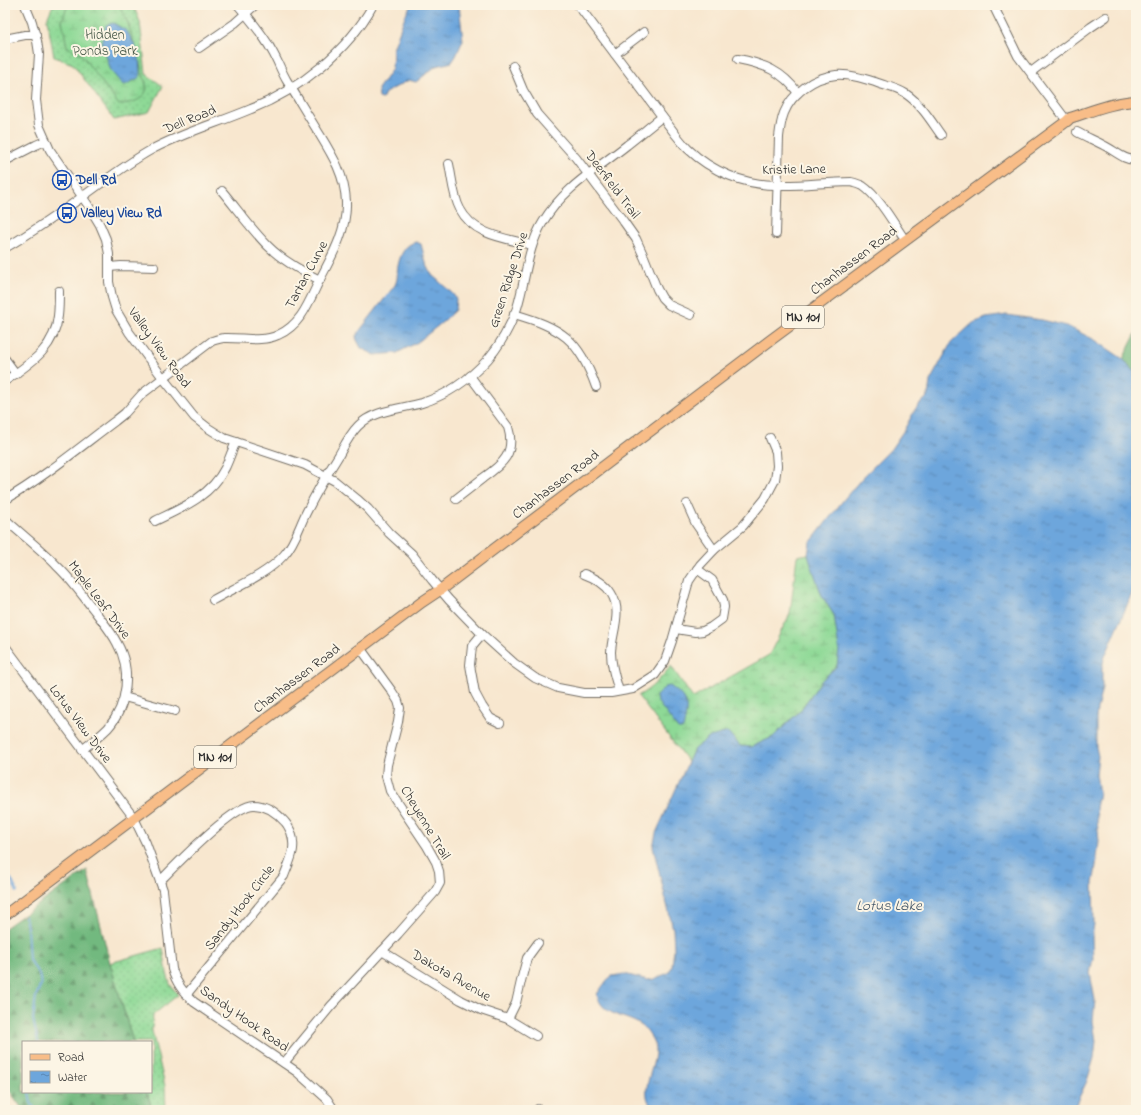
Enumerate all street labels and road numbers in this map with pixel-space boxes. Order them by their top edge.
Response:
street label: Dell Road [160,100,220,140]
street label: Deerfield Trail [579,146,645,224]
street label: Kristie Lane [762,159,827,181]
street label: Chanhassen Road [806,221,902,301]
street label: Green Ridge Drive [484,229,536,331]
street label: Tartan Curve [280,236,334,313]
street label: Valley View Road [121,302,196,394]
road number: MN 101 [782,306,824,328]
street label: Chanhassen Road [508,445,604,525]
street label: Maple Leaf Drive [62,556,136,644]
street label: Chanhassen Road [249,639,345,719]
street label: Lotus View Drive [43,680,117,768]
road number: MN 101 [194,746,236,768]
street label: Cheyenne Trail [394,782,455,865]
street label: Sandy Hook Circle [200,860,281,956]
street label: Dakota Avenue [406,944,495,1008]
street label: Sandy Hook Road [194,980,293,1059]

